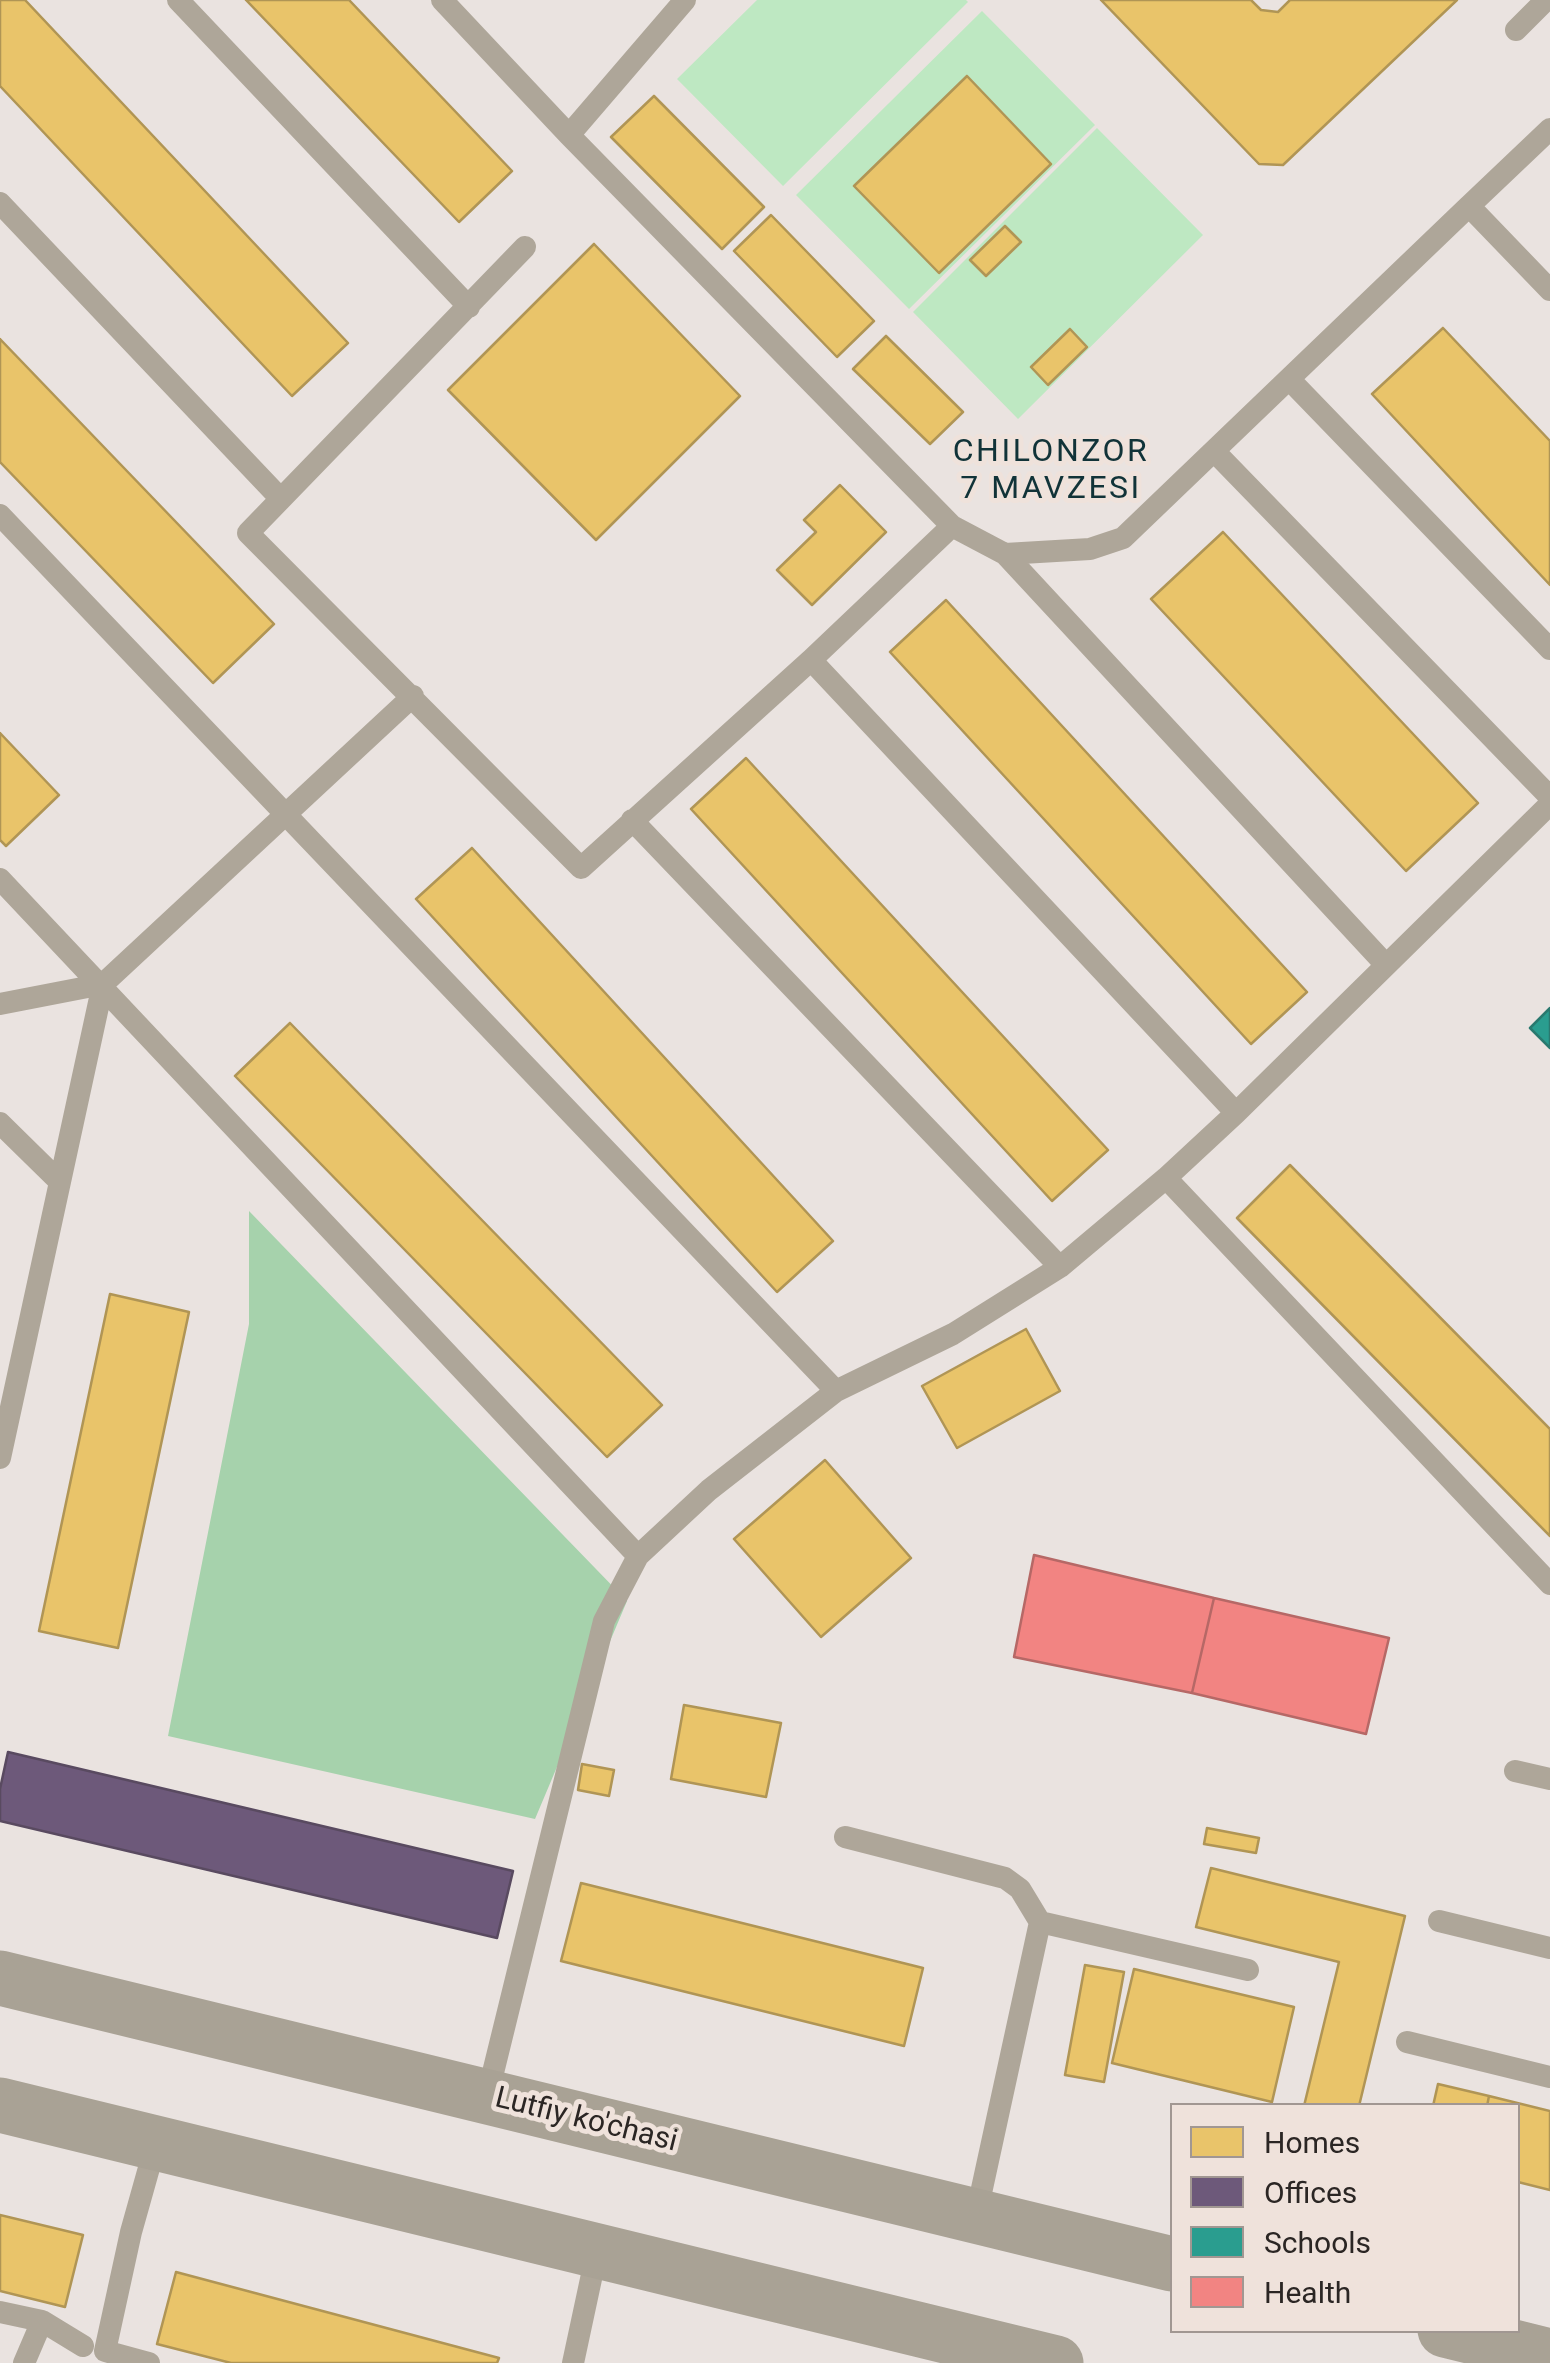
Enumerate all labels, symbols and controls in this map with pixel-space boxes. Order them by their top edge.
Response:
district label: CHILONZOR 7 MAVZESI [953,434,1149,509]
street label: Lutfiy ko'chasi [491,2081,681,2161]
legend [1170,2103,1520,2333]
text: Homes [1264,2125,1360,2160]
text: Offices [1264,2175,1357,2210]
text: Schools [1264,2225,1371,2260]
text: Health [1264,2275,1351,2310]

